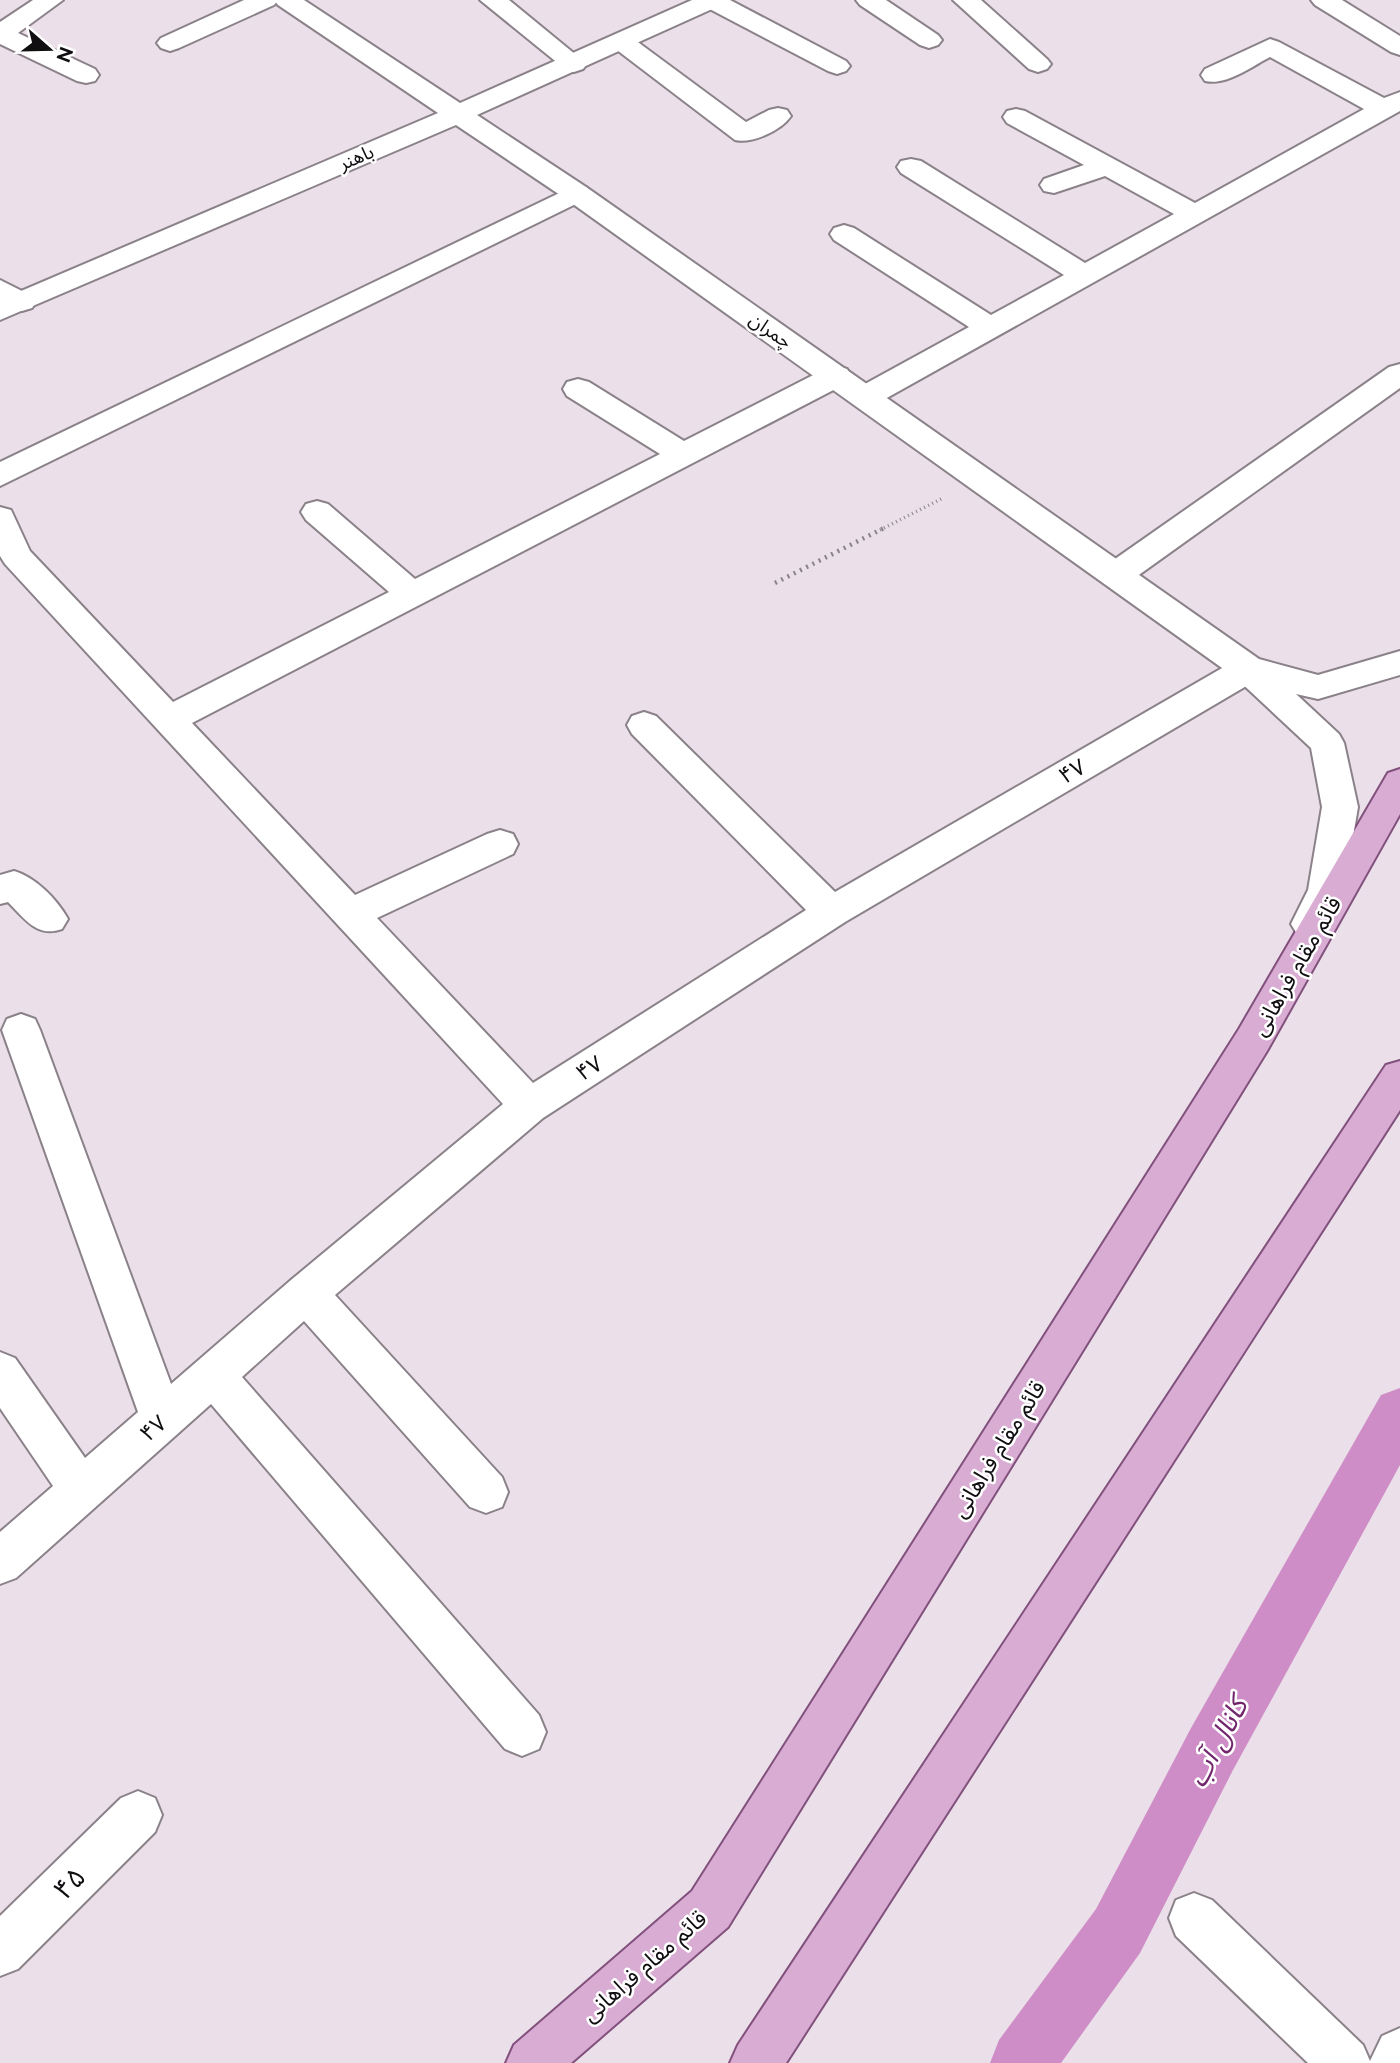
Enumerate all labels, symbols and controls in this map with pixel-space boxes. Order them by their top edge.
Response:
north arrow [14,14,84,84]
text: N [52,44,78,65]
street label: باهنر [334,140,377,175]
street label: چمران [744,308,796,354]
street label: ۴۷ [1054,752,1090,789]
street label: قائم مقام فراهانی [1245,891,1351,1043]
street label: ۴۷ [570,1049,607,1086]
street label: قائم مقام فراهانی [945,1375,1055,1525]
street label: ۴۷ [134,1409,171,1446]
water label: کانال آب [1180,1687,1257,1792]
street label: ۴۵ [46,1860,92,1906]
street label: قائم مقام فراهانی [576,1904,715,2031]

